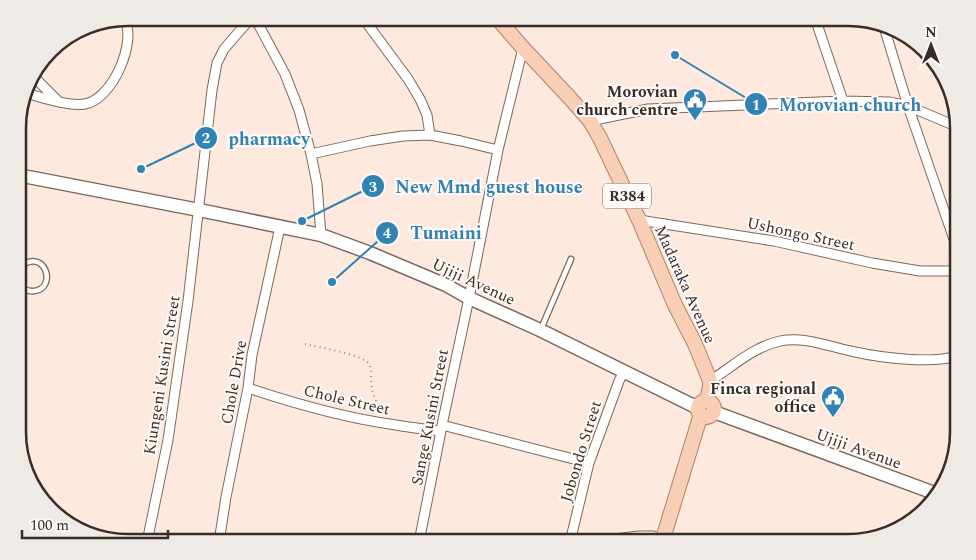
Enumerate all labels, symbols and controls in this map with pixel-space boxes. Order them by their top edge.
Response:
north arrow [906,20,956,70]
text: N [925,22,937,43]
place label: Morovian church centre [576,80,678,122]
public building icon: Morovian church centre [682,87,708,121]
callout: Morovian church [744,88,931,121]
text: Morovian church [779,92,921,119]
text: 1 [752,94,760,117]
callout: pharmacy [193,122,320,155]
text: pharmacy [228,126,311,153]
text: 2 [202,127,210,150]
callout: New Mmd guest house [360,170,593,203]
text: New Mmd guest house [395,174,583,201]
text: 3 [369,176,377,199]
road number: R384 [603,184,651,208]
street label: Ushongo Street [745,211,857,257]
callout: Tumaini [375,216,491,249]
text: Tumaini [410,220,482,247]
street label: Madaraka Avenue [648,221,722,348]
text: 4 [383,222,392,245]
street label: Ujiji Avenue [428,252,519,312]
street label: Kiungeni Kusini Street [138,293,187,457]
street label: Chole Drive [215,338,253,426]
street label: Sange Kusini Street [405,347,455,487]
place label: Finca regional office [710,377,816,419]
street label: Chole Street [301,378,393,422]
public building icon: Finca regional office [820,384,846,418]
street label: Jobondo Street [554,397,608,505]
street label: Ujiji Avenue [812,422,905,476]
scale bar [22,508,169,540]
text: 100 m [30,514,69,537]

